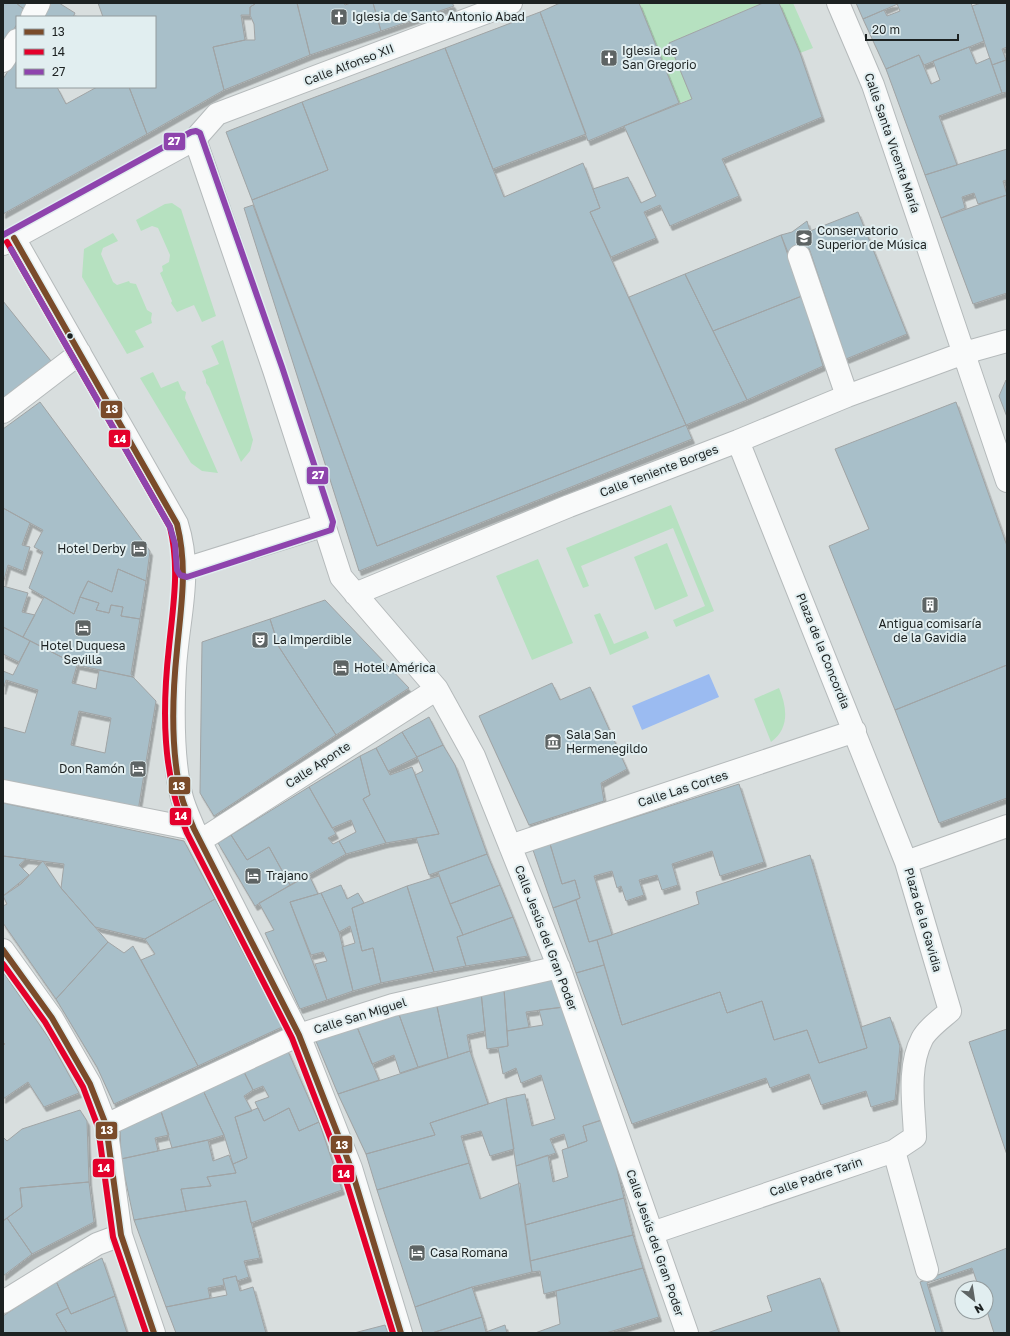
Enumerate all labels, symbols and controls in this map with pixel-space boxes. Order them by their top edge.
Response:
church icon: Iglesia de Santo Antonio Abad [329,7,349,27]
place label: Iglesia de Santo Antonio Abad [352,9,525,24]
legend [16,16,156,88]
scale bar [866,16,958,42]
text: 20 m [872,22,900,37]
text: 13 [52,24,65,39]
street label: Calle Alfonso XII [302,41,396,89]
place label: Iglesia de San Gregorio [622,43,697,72]
text: 14 [52,44,65,59]
church icon: Iglesia de San Gregorio [599,48,619,68]
text: 27 [52,64,65,79]
street label: Calle Santa Vicenta María [861,71,924,215]
line badge: 27 [163,132,186,151]
text: 27 [168,134,180,147]
place label: Conservatorio Superior de Música [817,223,927,252]
school or university icon: Conservatorio Superior de Música [794,228,814,248]
unlabelled marker [65,331,75,341]
line badge: 13 [100,400,123,419]
text: 13 [106,402,118,415]
line badge: 14 [108,429,131,448]
text: 14 [114,432,126,445]
street label: Calle Teniente Borges [597,441,720,500]
line badge: 27 [306,466,329,485]
text: 27 [312,468,324,481]
hotel icon: Hotel Derby [129,539,149,559]
place label: Hotel Derby [57,541,126,556]
street label: Plaza de la Concordia [793,591,854,711]
building icon: Antigua comisaría de la Gavidia [920,595,940,615]
place label: Antigua comisaría de la Gavidia [878,616,982,645]
hotel icon: Hotel Duquesa Sevilla [73,618,93,638]
theatre icon: La Imperdible [250,630,270,650]
place label: La Imperdible [273,632,352,647]
place label: Hotel Duquesa Sevilla [40,638,126,667]
hotel icon: Hotel América [331,658,351,678]
place label: Hotel América [354,660,436,675]
place label: Sala San Hermenegildo [566,727,648,756]
museum icon: Sala San Hermenegildo [543,732,563,752]
street label: Calle Aponte [283,738,353,791]
hotel icon: Don Ramón [128,759,148,779]
place label: Don Ramón [59,761,125,776]
street label: Calle Las Cortes [636,767,730,810]
line badge: 13 [168,776,191,795]
text: 13 [173,779,185,792]
line badge: 14 [169,807,192,826]
text: 14 [175,809,187,822]
street label: Calle Jesús del Gran Poder [512,863,581,1013]
hotel icon: Trajano [243,866,263,886]
street label: Plaza de la Gavidia [901,866,946,974]
place label: Trajano [266,868,308,883]
street label: Calle San Miguel [312,994,408,1037]
line badge: 13 [95,1121,118,1140]
text: 13 [101,1123,113,1136]
line badge: 13 [330,1135,353,1154]
text: 13 [336,1138,348,1151]
street label: Calle Padre Tarin [767,1154,864,1199]
line badge: 14 [92,1158,115,1178]
text: 14 [98,1161,110,1174]
line badge: 14 [332,1164,355,1183]
text: 14 [338,1167,350,1180]
street label: Calle Jesús del Gran Poder [623,1167,688,1319]
hotel icon: Casa Romana [407,1243,427,1263]
place label: Casa Romana [430,1245,508,1260]
north arrow [954,1280,994,1320]
text: N [972,1301,986,1317]

